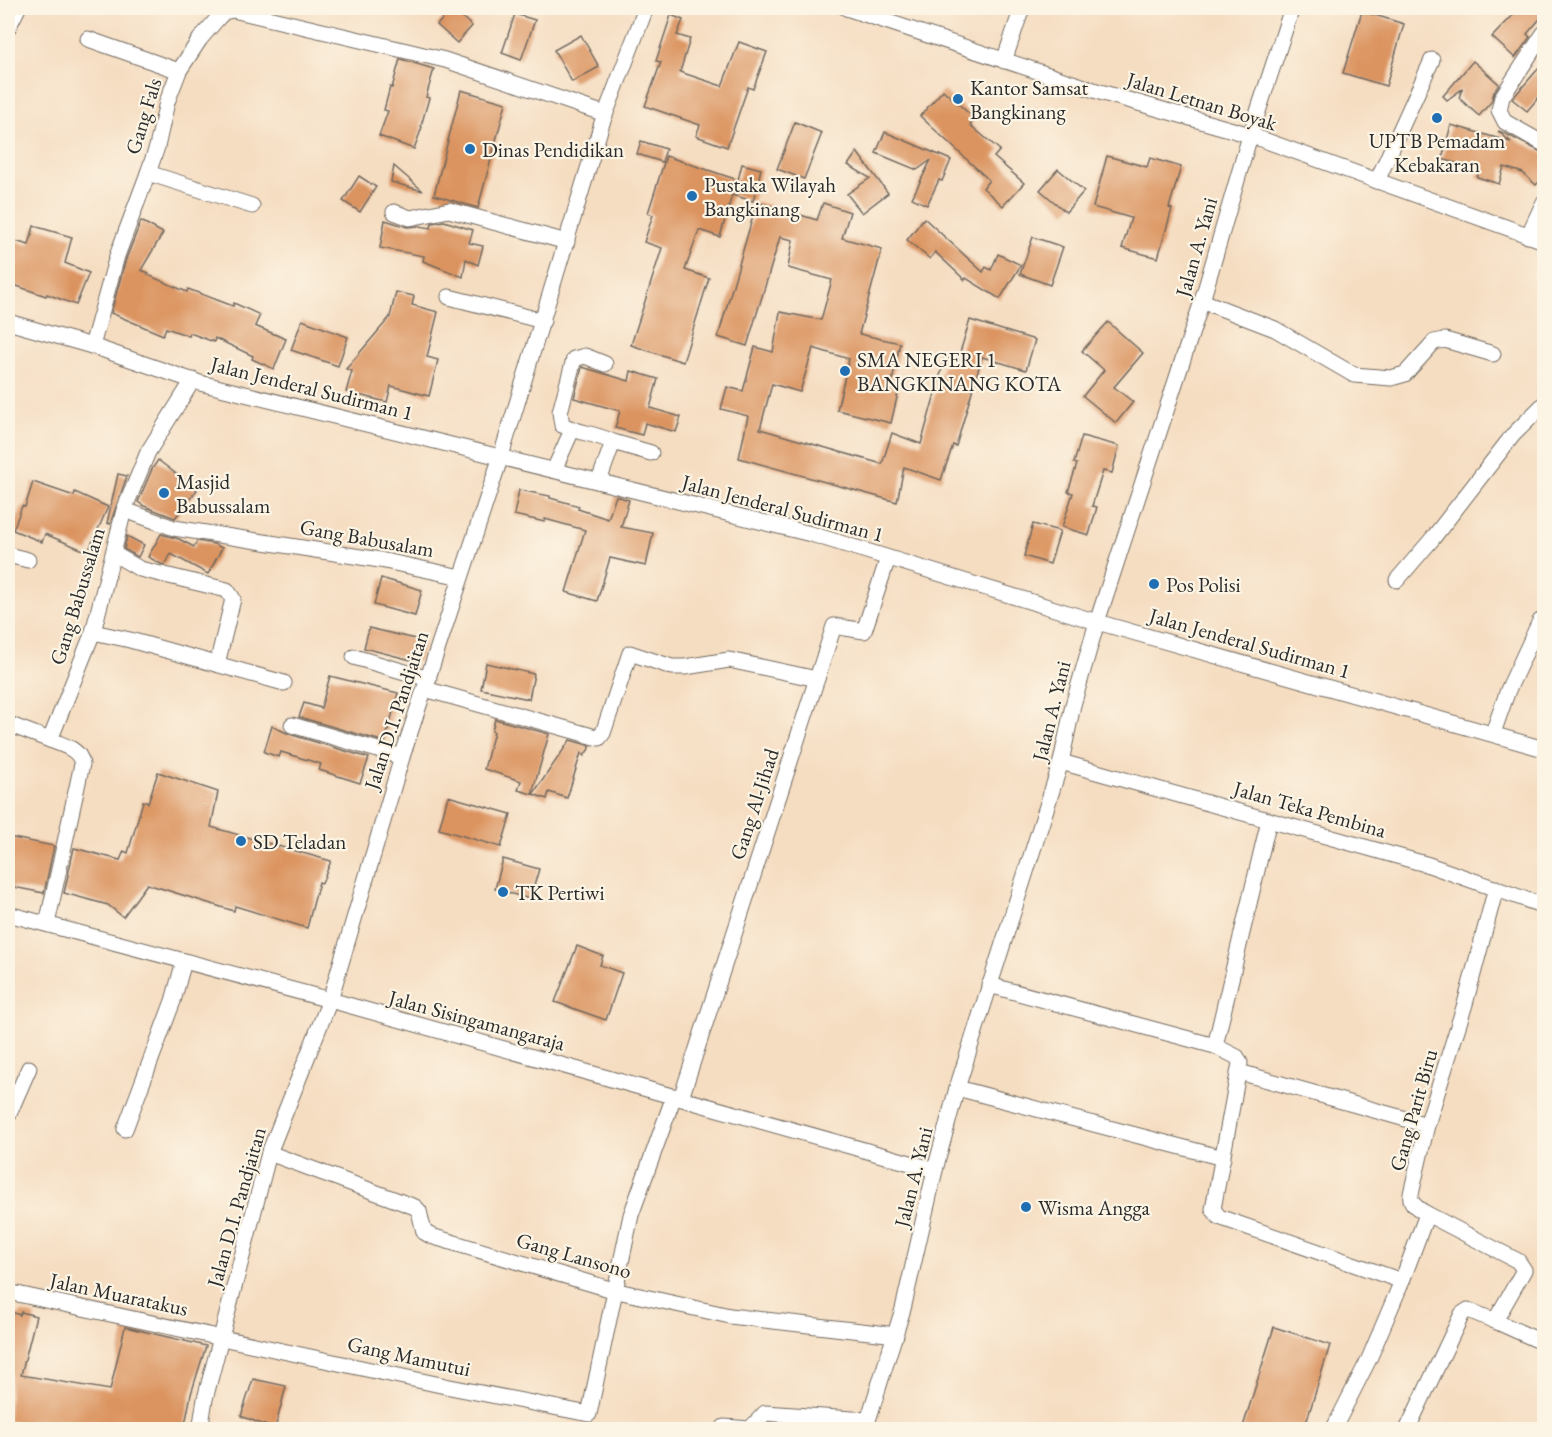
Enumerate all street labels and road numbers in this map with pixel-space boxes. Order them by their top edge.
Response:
street label: Jalan Letnan Boyak [1122,65,1281,137]
street label: Gang Fals [119,74,167,157]
street label: Jalan A. Yani [1168,194,1223,302]
street label: Jalan Jenderal Sudirman 1 [206,349,416,426]
street label: Jalan Jenderal Sudirman 1 [677,468,887,548]
street label: Gang Babusalam [298,513,436,563]
street label: Gang Babussalam [43,524,111,668]
street label: Jalan Jenderal Sudirman 1 [1144,601,1354,685]
street label: Jalan D.I. Pandjaitan [357,627,434,795]
street label: Jalan A. Yani [1025,658,1076,766]
street label: Gang Al-Jihad [723,745,785,863]
street label: Jalan Teka Pembina [1229,774,1390,844]
street label: Jalan Sisingamangaraja [384,983,569,1057]
street label: Gang Parit Biru [1383,1046,1443,1174]
street label: Jalan D.I. Pandjaitan [200,1124,272,1292]
street label: Jalan A. Yani [887,1124,938,1232]
street label: Gang Lansono [513,1226,635,1284]
street label: Jalan Muaratakus [45,1266,191,1322]
street label: Gang Mamutui [345,1330,473,1382]

